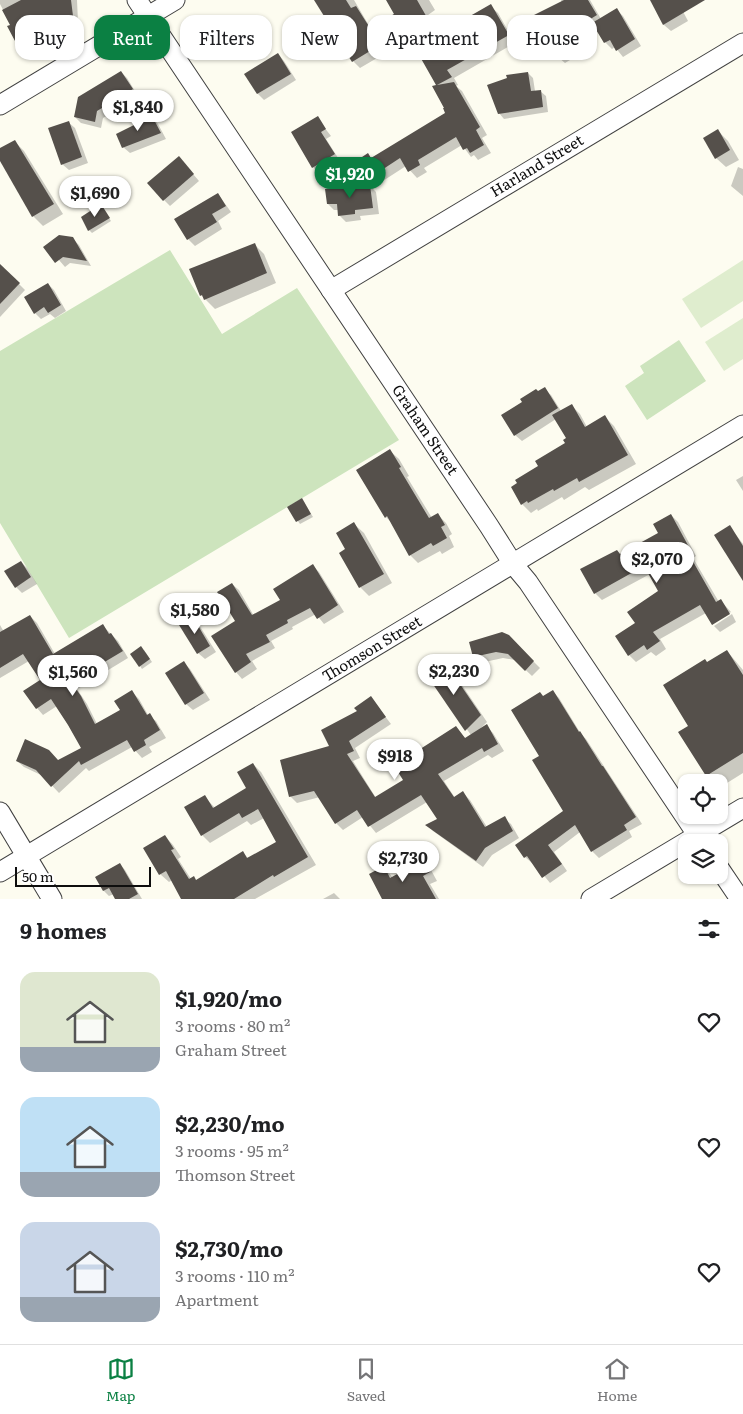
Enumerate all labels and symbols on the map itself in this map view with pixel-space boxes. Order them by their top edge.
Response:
pin: $1,840 [97,90,179,132]
street label: Harland Street [485,128,587,202]
pin: $1,920 [309,156,391,199]
pin: $1,690 [54,176,136,218]
street label: Graham Street [387,379,465,479]
pin: $2,070 [616,542,698,584]
pin: $1,580 [154,592,236,635]
street label: Thomson Street [317,609,425,687]
pin: $1,560 [32,654,114,697]
pin: $2,230 [413,654,495,696]
pin: $918 [365,738,425,781]
pin: $2,730 [362,840,444,883]
scale bar [15,864,151,887]

